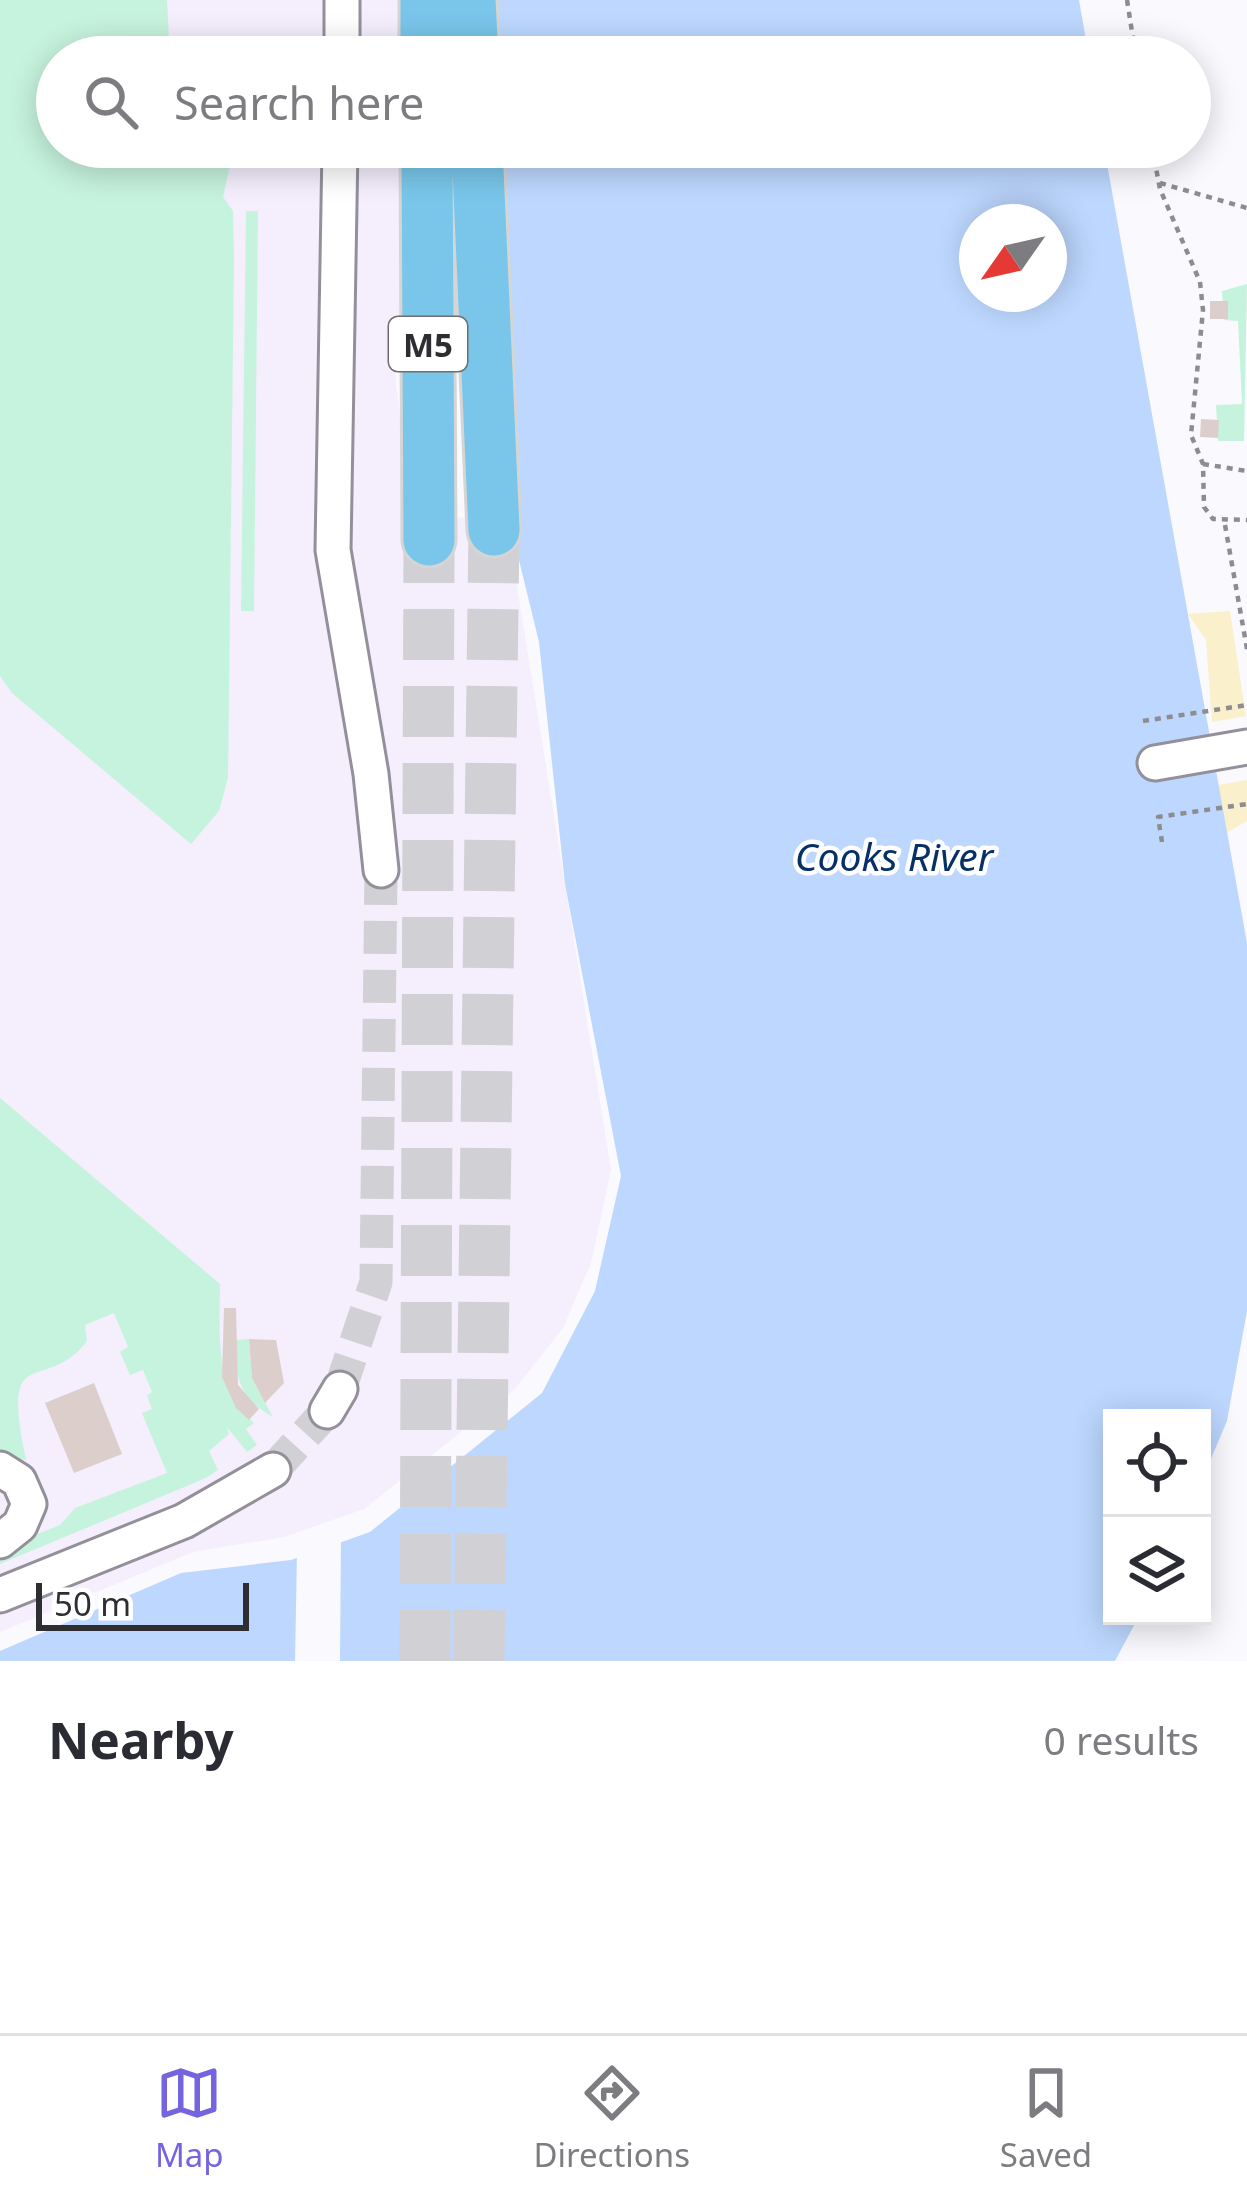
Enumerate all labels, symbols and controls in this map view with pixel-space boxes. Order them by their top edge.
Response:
search box [36,36,1211,168]
icon: search [78,69,144,135]
text: Search here [174,72,424,133]
north arrow [959,204,1067,312]
road number: M5 [389,317,467,371]
water label: Cooks River [795,829,995,882]
map controls [1103,1409,1211,1625]
button: locate [1103,1409,1211,1517]
button: layers [1103,1517,1211,1625]
scale bar [36,1577,249,1630]
text: 50 m [54,1581,131,1626]
text: Nearby [48,1704,234,1774]
text: 0 results [1044,1713,1199,1766]
tab: Map [155,2060,224,2177]
tab: Directions [533,2060,690,2177]
tab: Saved [1000,2060,1092,2177]

